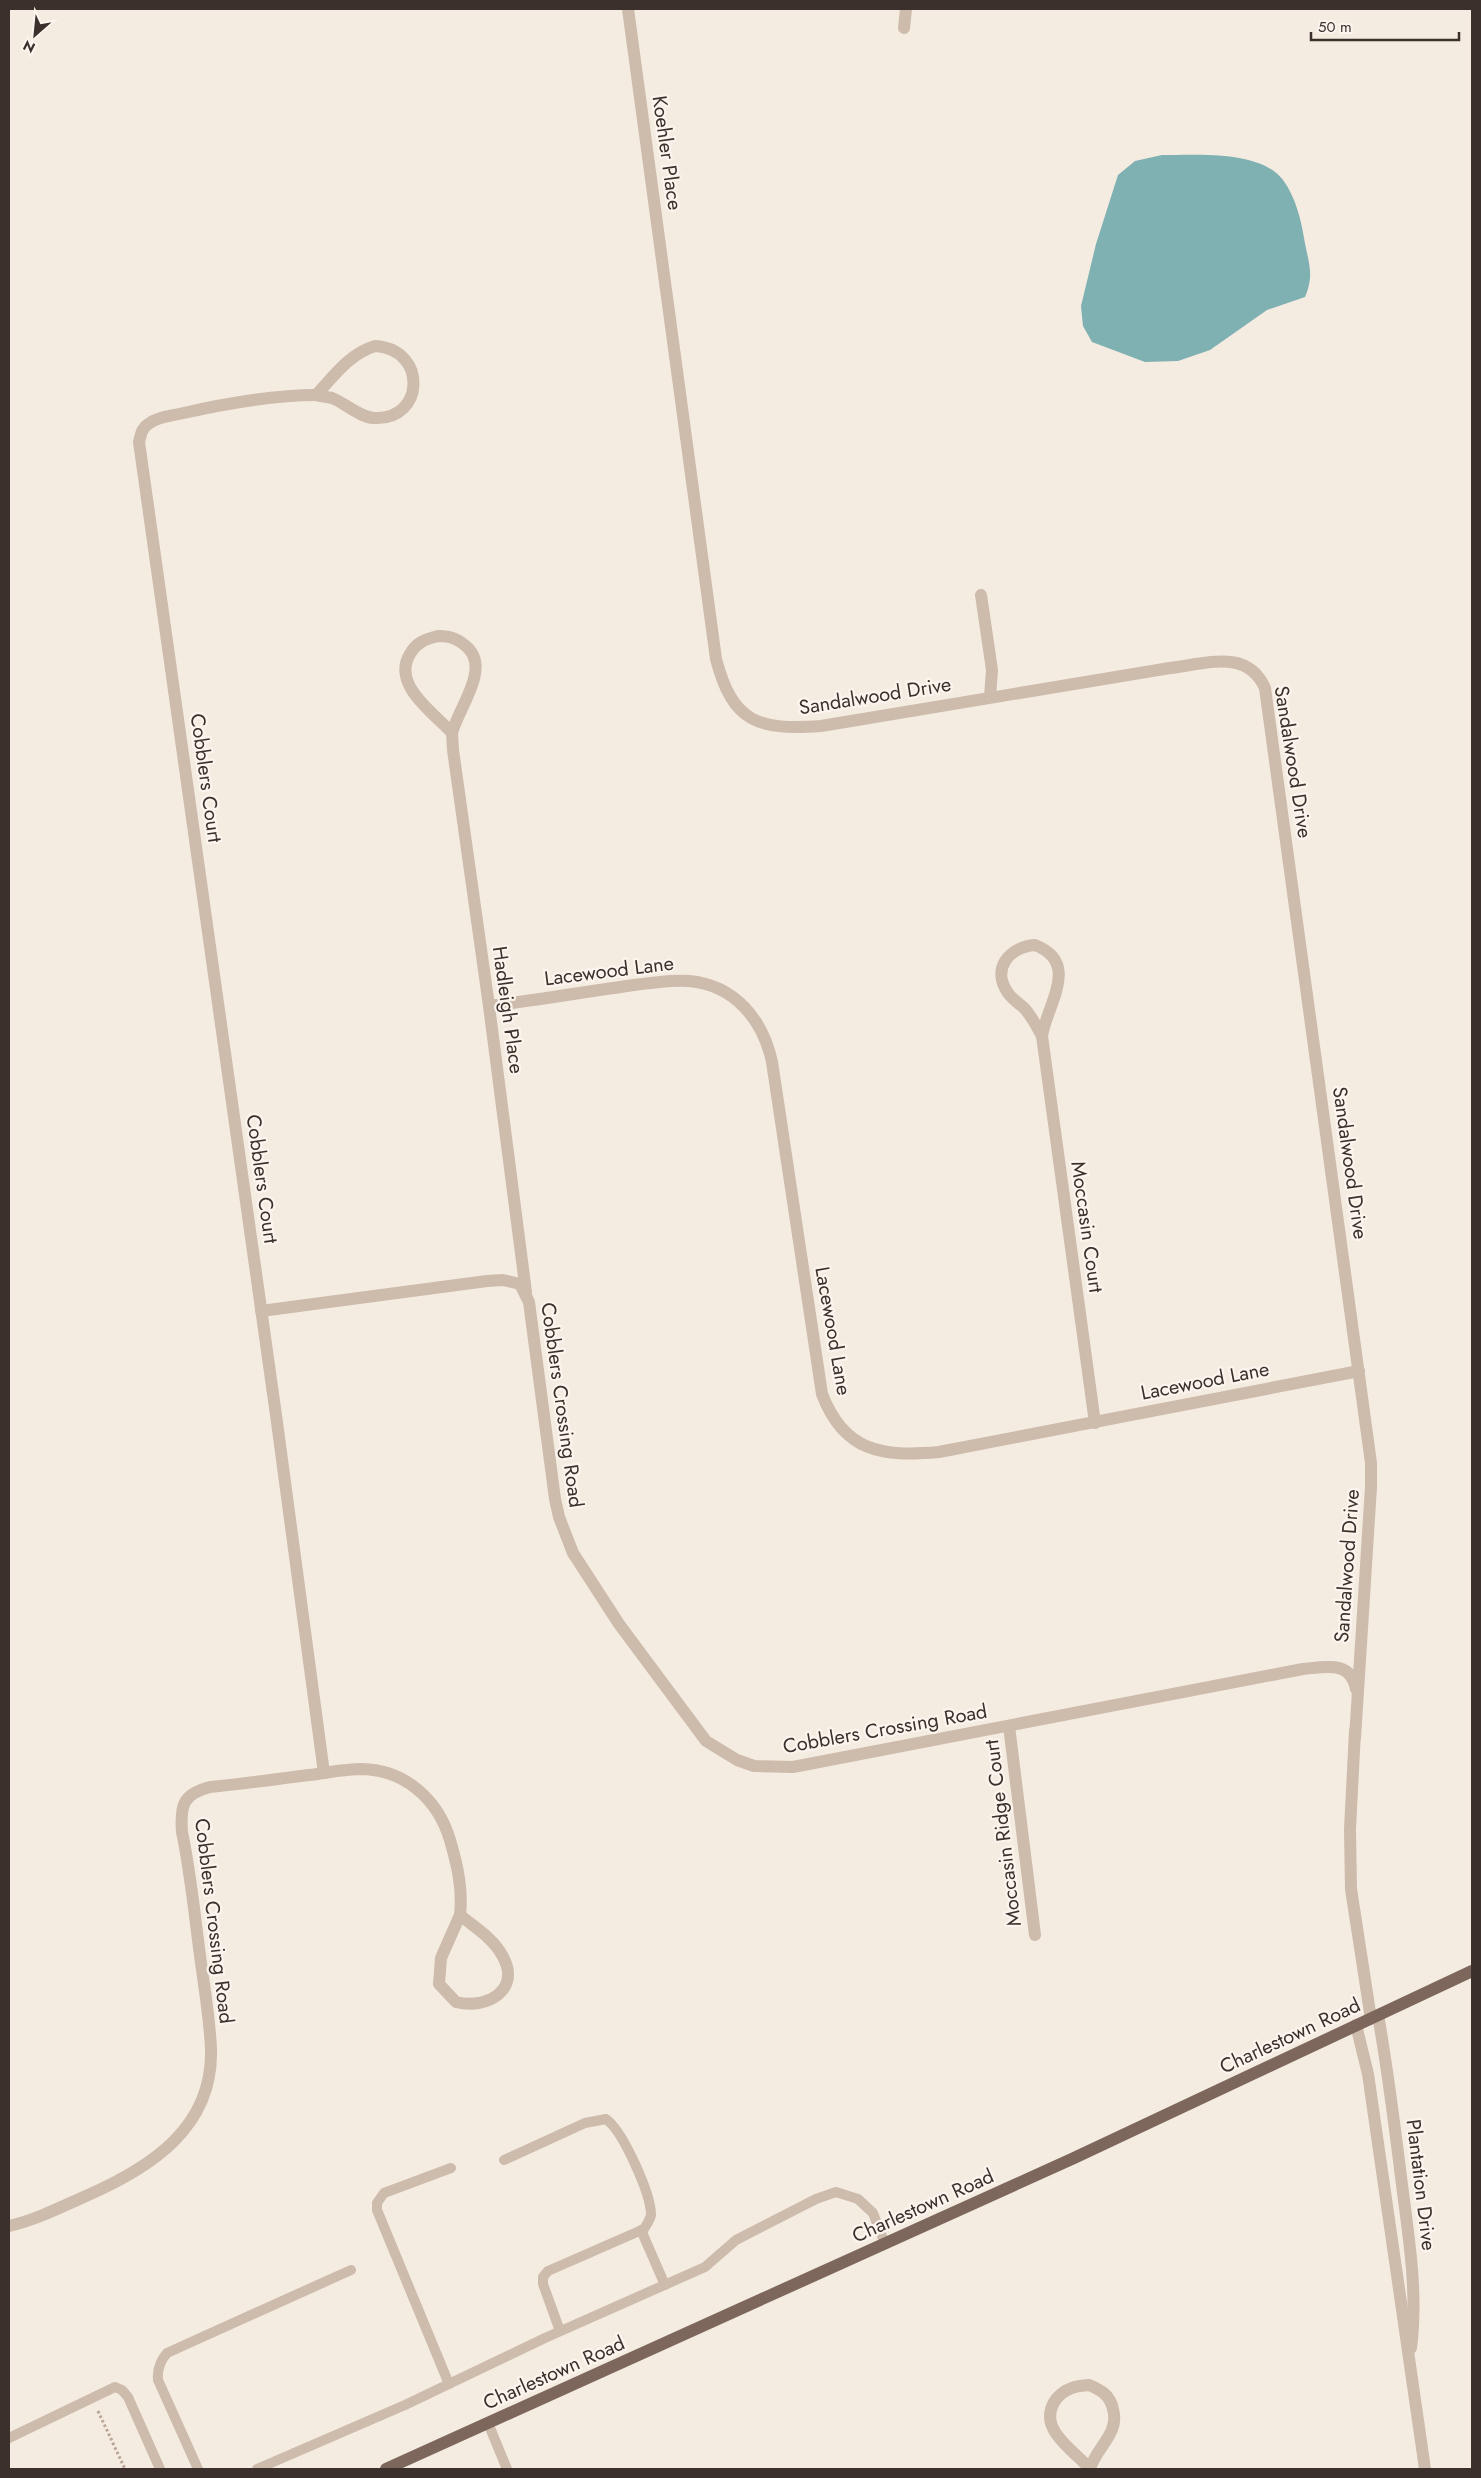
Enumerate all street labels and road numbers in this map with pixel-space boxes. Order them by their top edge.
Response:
street label: Koehler Place [645,94,689,212]
street label: Sandalwood Drive [797,670,953,722]
street label: Sandalwood Drive [1267,684,1319,840]
street label: Cobblers Court [183,712,229,845]
street label: Hadleigh Place [485,944,531,1076]
street label: Lacewood Lane [543,949,675,993]
street label: Sandalwood Drive [1325,1085,1375,1241]
street label: Cobblers Court [239,1113,285,1246]
street label: Moccasin Court [1063,1159,1111,1295]
street label: Lacewood Lane [807,1264,859,1398]
street label: Cobblers Crossing Road [533,1301,591,1509]
street label: Lacewood Lane [1138,1354,1272,1408]
street label: Sandalwood Drive [1327,1488,1367,1644]
street label: Cobblers Crossing Road [781,1697,989,1761]
street label: Moccasin Ridge Court [977,1738,1029,1928]
street label: Cobblers Crossing Road [187,1817,241,2025]
street label: Charlestown Road [1215,1991,1365,2081]
street label: Plantation Drive [1399,2118,1443,2252]
street label: Charlestown Road [848,2162,998,2250]
street label: Charlestown Road [479,2329,629,2417]

